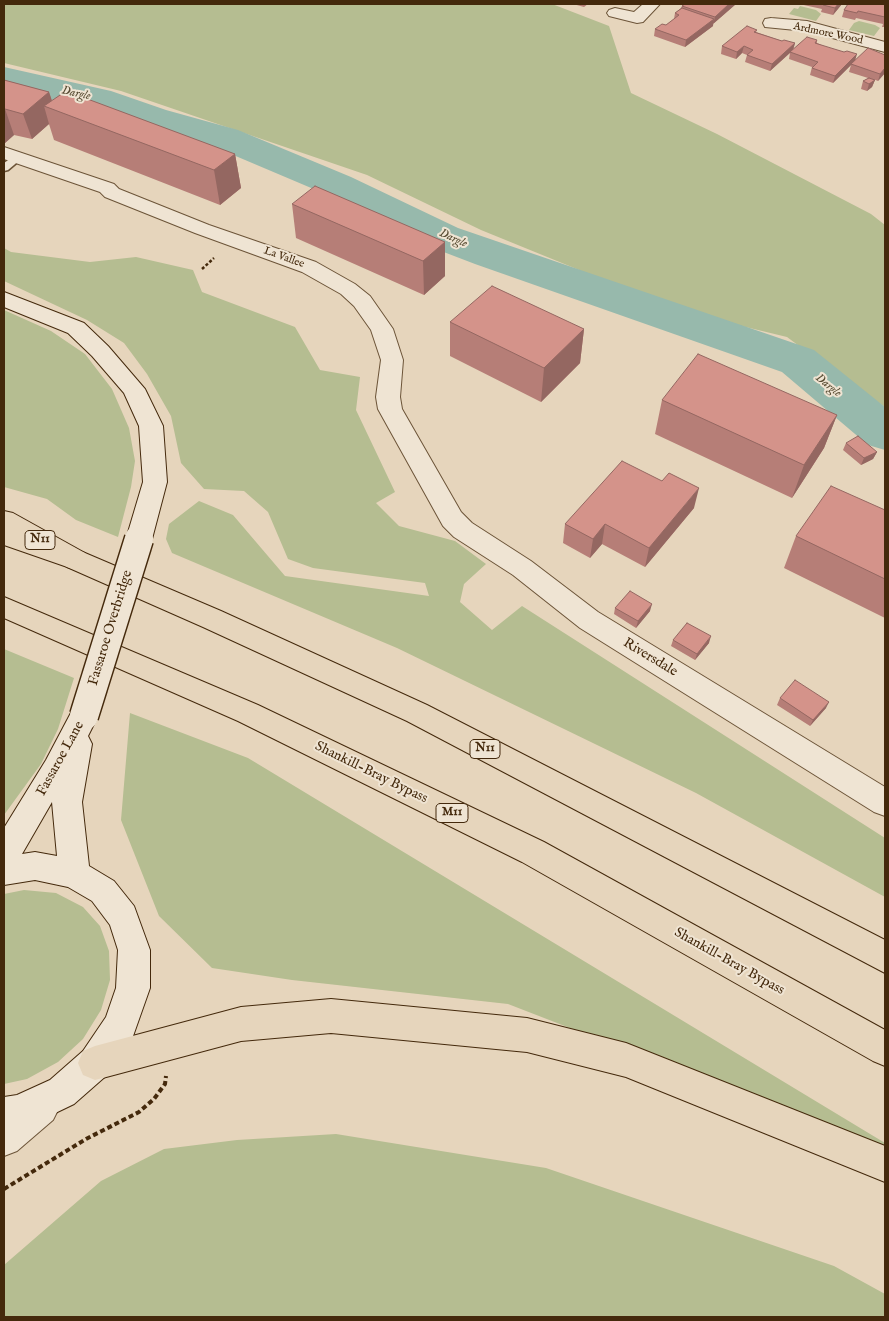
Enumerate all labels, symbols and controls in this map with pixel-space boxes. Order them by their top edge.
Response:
street label: Ardmore Wood [792,20,864,48]
water label: Dargle [60,84,92,104]
water label: Dargle [437,226,469,252]
street label: La Vallee [262,245,306,271]
water label: Dargle [812,371,844,401]
road number: N11 [25,530,55,550]
street label: Fassaroe Overbridge [85,568,137,688]
street label: Riversdale [620,635,680,681]
street label: Fassaroe Lane [34,719,88,799]
street label: Shankill-Bray Bypass [312,738,430,808]
road number: N11 [470,740,500,759]
road number: M11 [436,804,468,822]
street label: Shankill-Bray Bypass [671,925,787,999]

